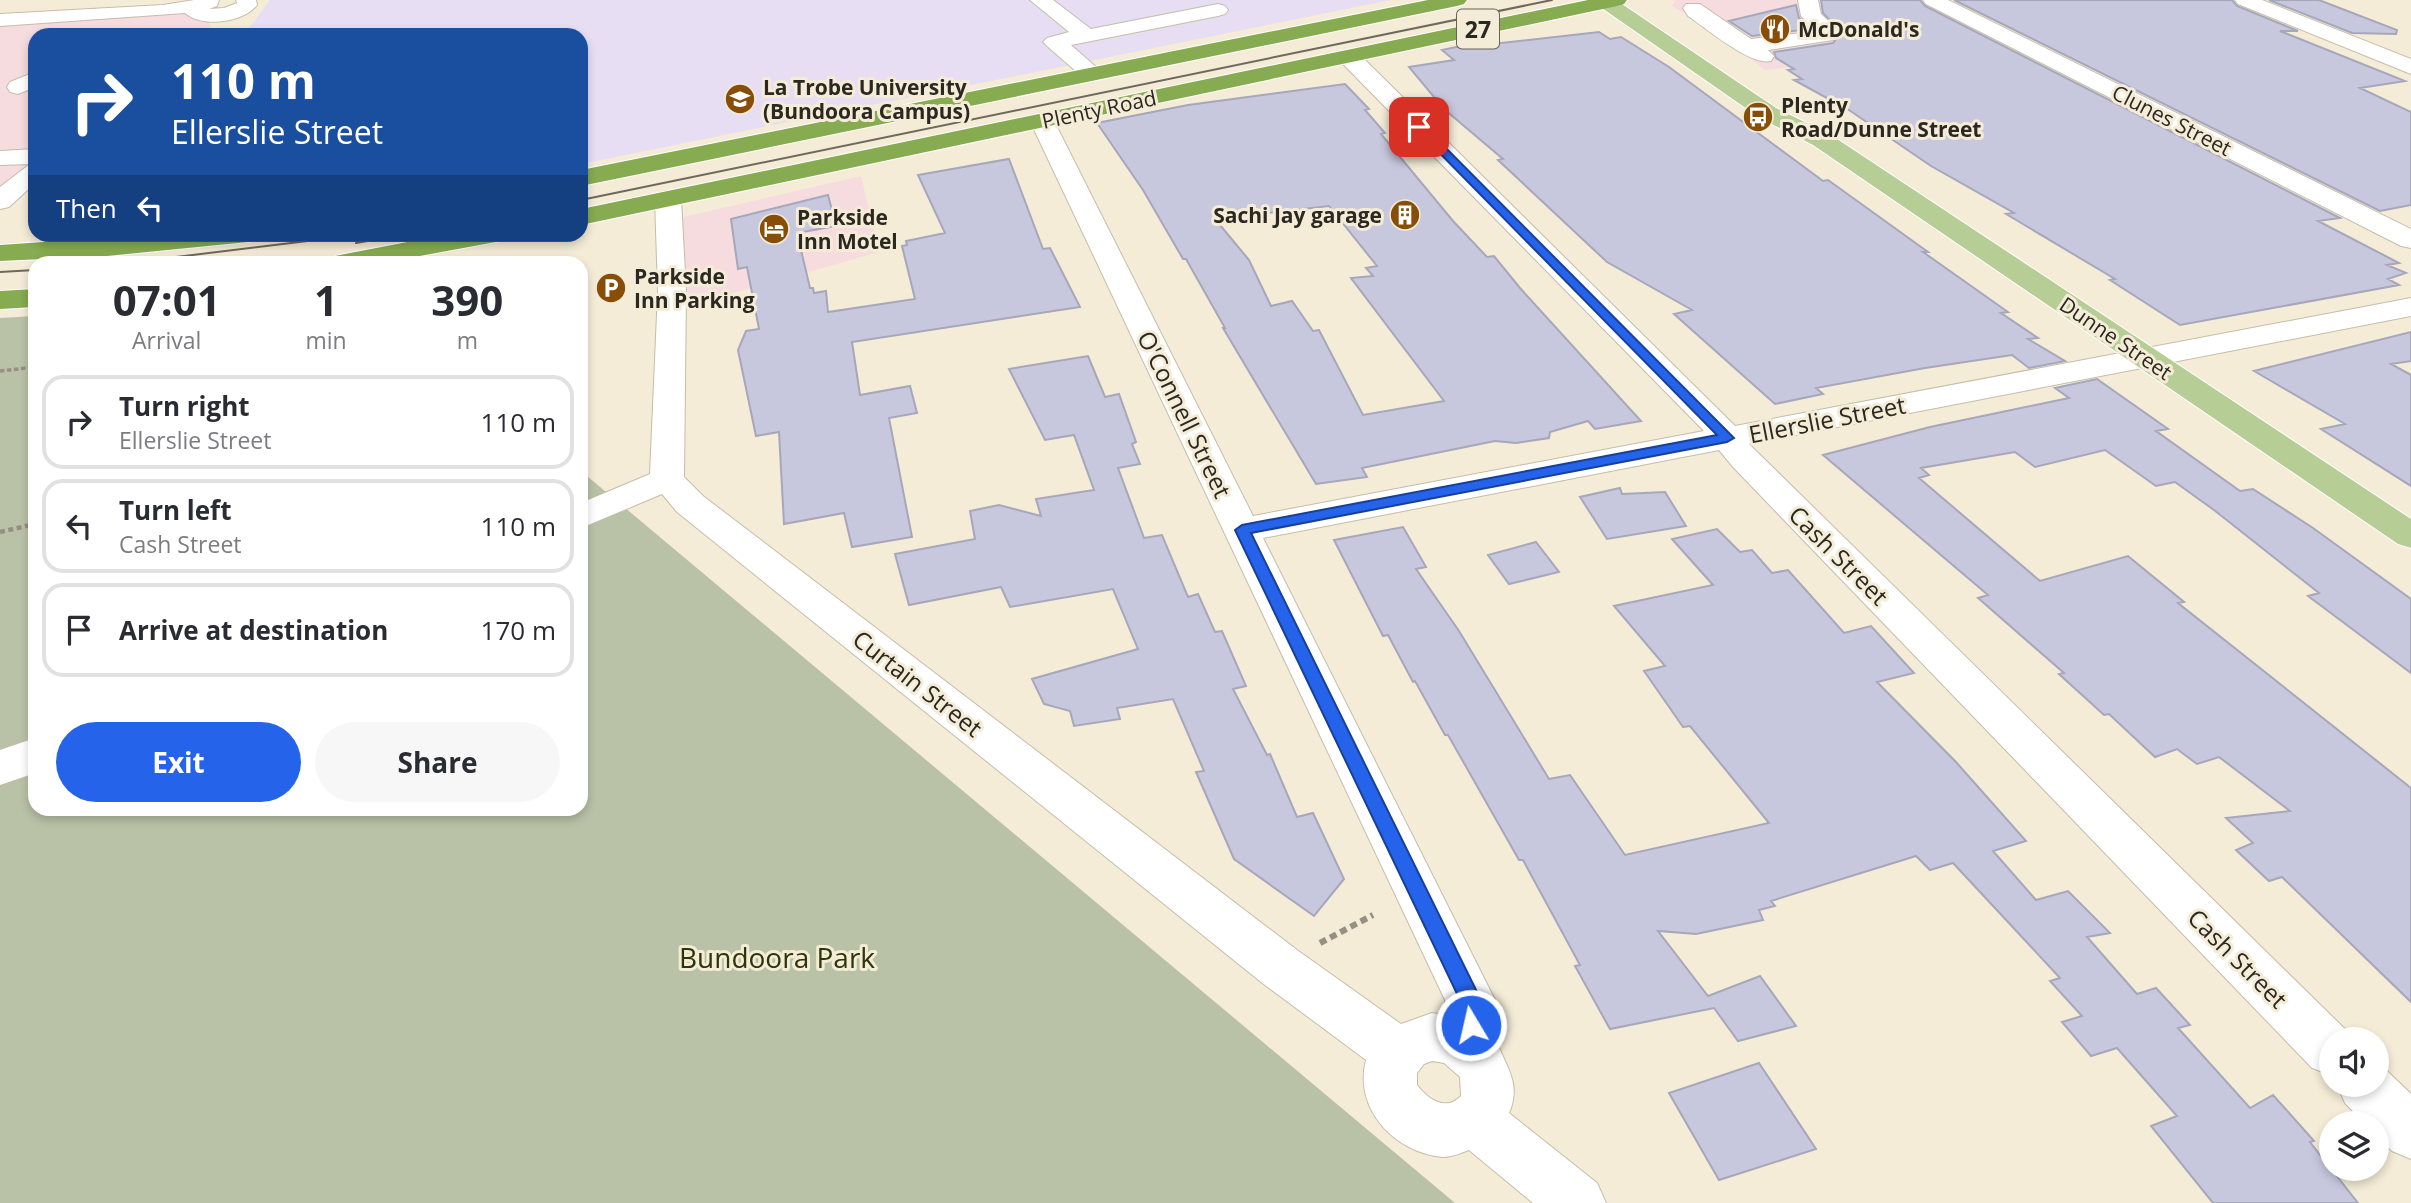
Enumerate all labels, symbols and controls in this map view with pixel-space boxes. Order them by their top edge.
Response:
road number: 27 [1457,10,1499,48]
restaurant icon: McDonald's [1758,12,1792,46]
place label: McDonald's [1798,15,1919,43]
text: 110 m [171,47,316,113]
icon: right [56,56,147,147]
place label: La Trobe University (Bundoora Campus) [763,73,970,125]
street label: Clunes Street [2108,78,2236,162]
school or university icon: La Trobe University (Bundoora Campus) [723,82,757,116]
street label: Plenty Road [1039,83,1159,135]
place label: Plenty Road/Dunne Street [1781,91,1981,143]
pin [1389,97,1449,157]
bus stop icon: Plenty Road/Dunne Street [1741,100,1775,134]
icon: arrive [1400,108,1438,146]
text: Ellerslie Street [171,110,383,153]
icon: left [131,189,169,227]
text: Then [56,190,117,226]
building icon: Sachi Jay garage [1388,198,1422,232]
place label: Sachi Jay garage [1213,201,1382,229]
place label: Parkside Inn Motel [797,203,898,255]
hotel icon: Parkside Inn Motel [757,212,791,246]
place label: Parkside Inn Parking [634,262,755,314]
text: 07:01 [113,271,221,328]
text: 1 [314,271,338,328]
text: 390 [431,271,503,328]
parking icon: Parkside Inn Parking [594,271,628,305]
street label: Dunne Street [2054,290,2178,386]
text: Arrival [132,324,201,356]
text: min [305,324,347,356]
text: m [457,324,478,356]
street label: O'Connell Street [1130,325,1240,503]
text: Turn right [119,388,250,424]
street label: Ellerslie Street [1746,388,1908,450]
icon: right [60,403,98,441]
text: 110 m [481,404,556,440]
text: Ellerslie Street [119,424,271,456]
text: Turn left [119,492,231,528]
street label: Cash Street [1782,498,1896,612]
icon: left [60,507,98,545]
text: 110 m [481,508,556,544]
text: Cash Street [119,528,242,560]
icon: arrive [60,611,98,649]
text: Arrive at destination [119,612,388,648]
text: 170 m [481,612,556,648]
street label: Curtain Street [847,622,989,744]
button: Exit [56,722,301,802]
button: Share [315,722,560,802]
street label: Cash Street [2181,901,2295,1015]
park label: Bundoora Park [679,938,875,976]
position arrow [1434,988,1508,1062]
map controls [2319,1027,2389,1181]
button: sound [2319,1027,2389,1097]
button: layers [2319,1111,2389,1181]

